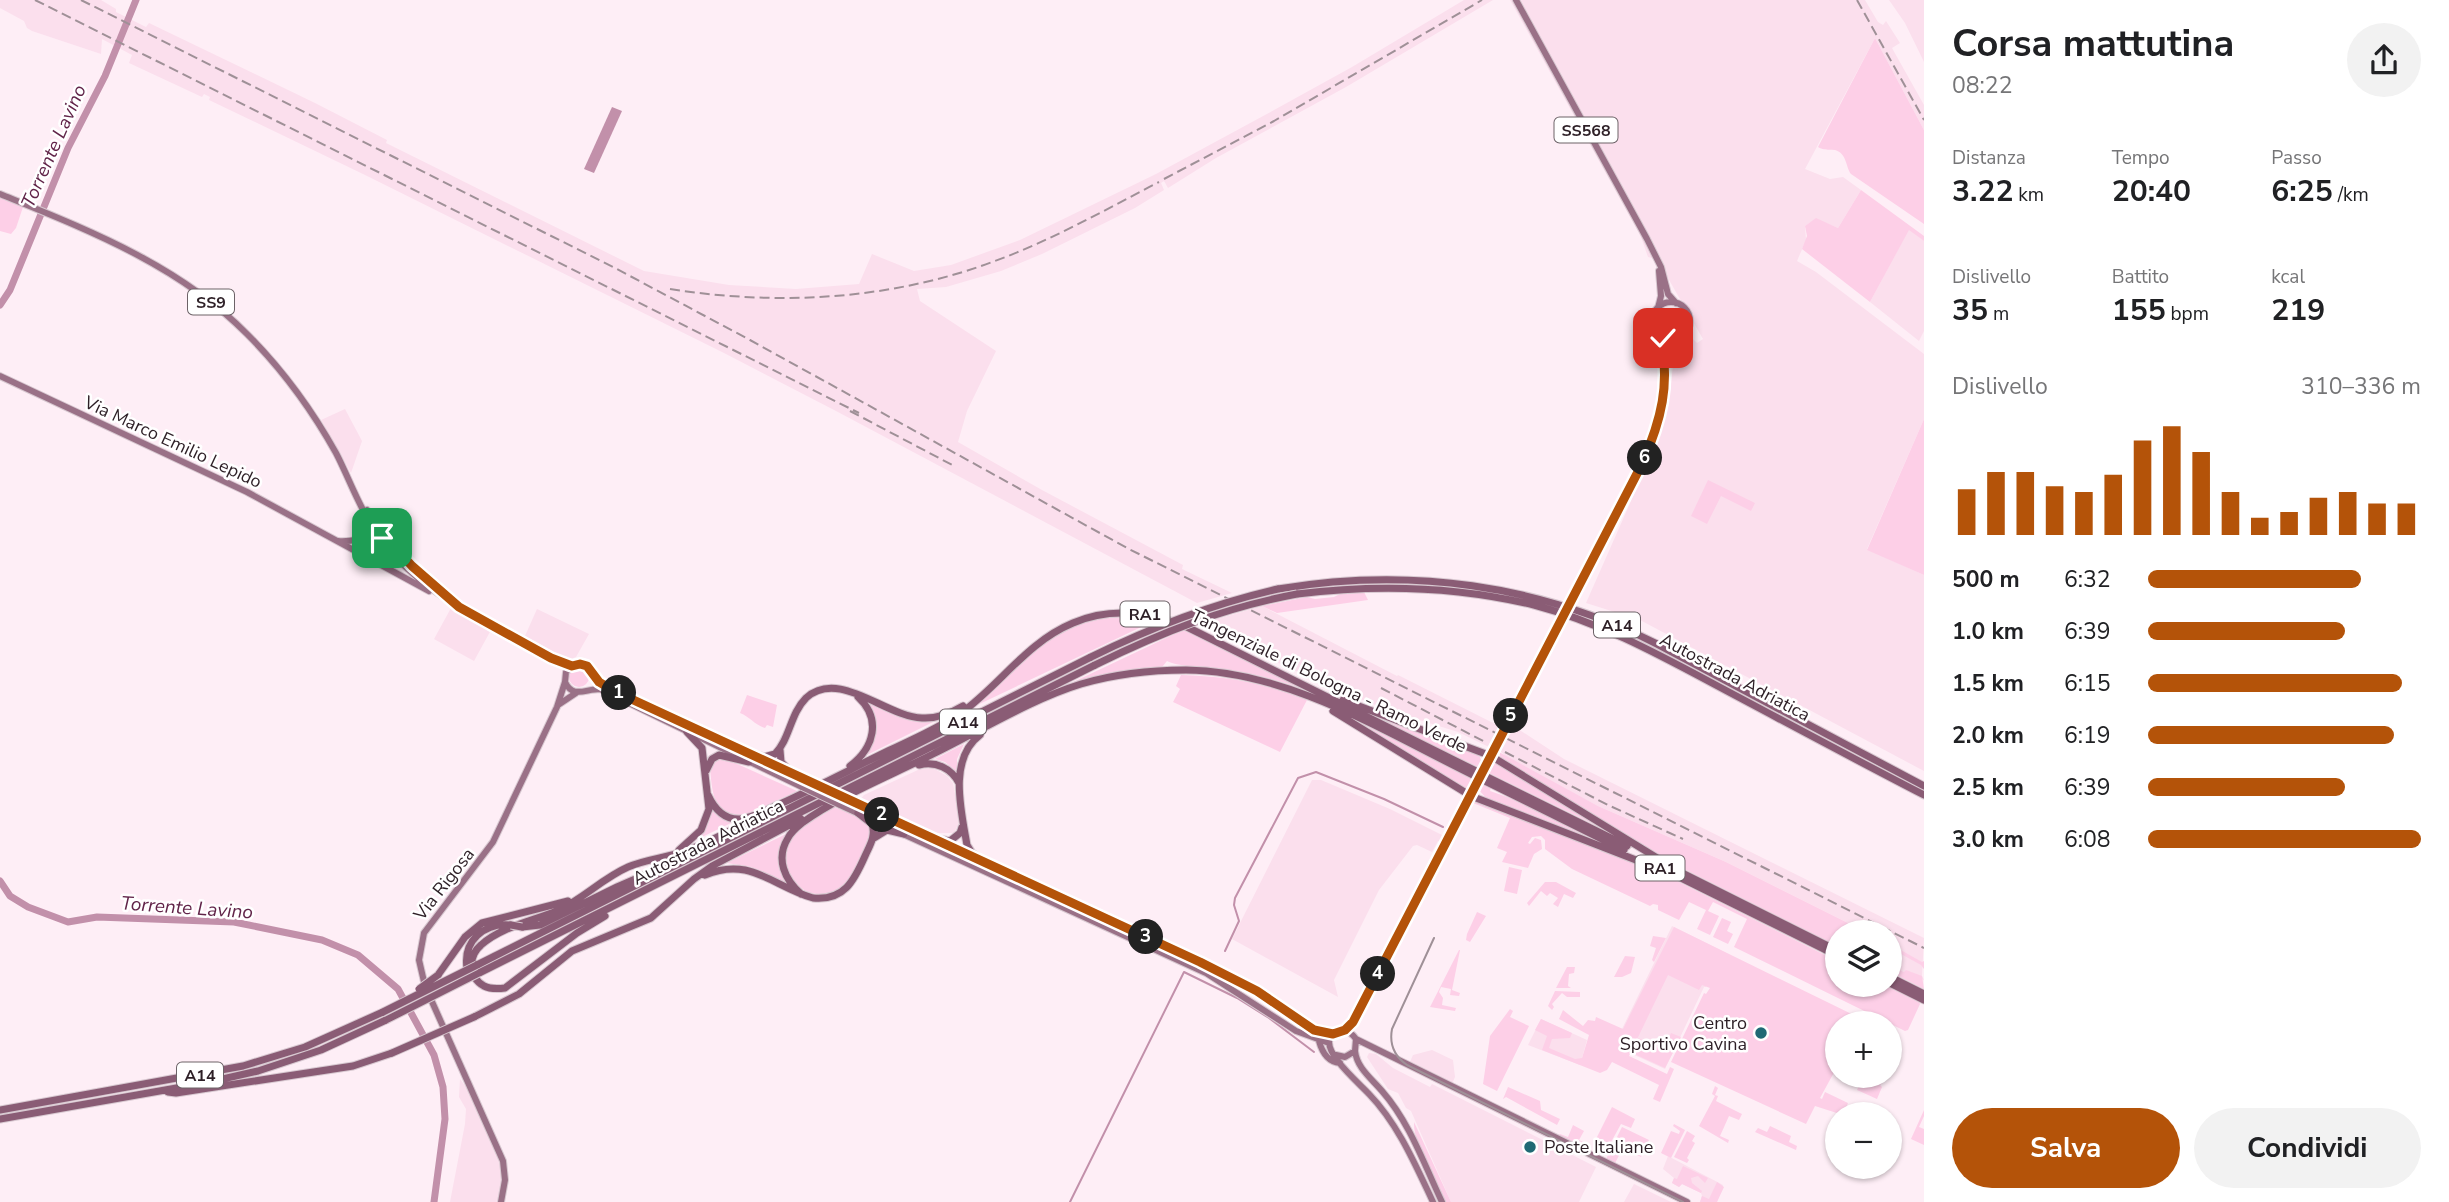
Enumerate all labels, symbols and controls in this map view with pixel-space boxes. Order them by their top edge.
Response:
text: Corsa mattutina [1952,18,2234,69]
button: share [2347,23,2421,97]
text: 08:22 [1952,70,2012,101]
water label: Torrente Lavino [15,81,93,212]
road number: SS568 [1554,118,1618,142]
text: Distanza [1952,145,2026,171]
text: Tempo [2112,145,2170,171]
text: Passo [2271,145,2322,171]
text: 3.22 [1952,171,2013,212]
text: 20:40 [2112,171,2191,212]
text: 6:25 [2271,171,2333,212]
text: km [2013,182,2044,208]
text: /km [2333,182,2369,208]
text: Dislivello [1952,264,2031,290]
text: Battito [2112,264,2169,290]
text: kcal [2271,264,2305,290]
road number: SS9 [188,290,234,314]
text: 35 [1952,290,1988,331]
text: 155 [2112,290,2166,331]
text: 219 [2271,290,2325,331]
text: m [1988,301,2009,327]
text: bpm [2166,301,2209,327]
pin [1633,308,1693,368]
icon: check [1644,319,1682,357]
text: Dislivello [1952,371,2048,402]
text: 310–336 m [2301,371,2421,402]
street label: Via Marco Emilio Lepido [79,390,266,494]
pin: 6 [1628,440,1662,476]
text: 6 [1639,444,1650,470]
pin [352,508,412,568]
icon: arrive [363,519,401,557]
text: 500 m [1952,564,2020,595]
text: 6:32 [2064,564,2111,595]
road number: RA1 [1120,601,1170,626]
street label: Tangenziale di Bologna - Ramo Verde [1187,604,1471,758]
road number: A14 [1594,612,1640,638]
text: 1.0 km [1952,616,2024,647]
text: 6:39 [2064,616,2111,647]
street label: Autostrada Adriatica [1656,627,1814,727]
text: 1.5 km [1952,668,2024,699]
text: 6:15 [2064,668,2111,699]
pin: 1 [602,676,636,710]
text: 1 [613,679,624,705]
pin: 5 [1494,698,1528,734]
text: 5 [1505,702,1516,728]
road number: A14 [940,709,986,734]
text: 2.0 km [1952,720,2024,751]
text: 6:19 [2064,720,2111,751]
text: 2.5 km [1952,772,2024,803]
text: 6:39 [2064,772,2111,803]
street label: Autostrada Adriatica [628,793,788,891]
pin: 2 [864,798,900,832]
text: 2 [876,801,887,827]
text: 3.0 km [1952,824,2024,855]
text: 6:08 [2064,824,2111,855]
street label: Via Rigosa [408,843,480,926]
road number: RA1 [1636,856,1684,880]
water label: Torrente Lavino [120,890,254,926]
pin: 3 [1128,920,1164,954]
map controls [1825,920,1902,1179]
button: layers [1825,920,1902,997]
text: 3 [1140,923,1151,949]
pin: 4 [1360,956,1396,992]
text: 4 [1372,960,1383,986]
place label: Centro Sportivo Cavina [1620,1011,1747,1056]
button: + [1825,1011,1902,1088]
marker: Centro Sportivo Cavina [1753,1025,1769,1041]
road number: A14 [177,1063,223,1088]
button: − [1825,1102,1902,1179]
button: Salva [1952,1108,2180,1188]
button: Condividi [2194,1108,2421,1188]
place label: Poste Italiane [1544,1135,1653,1159]
marker: Poste Italiane [1522,1139,1538,1155]

